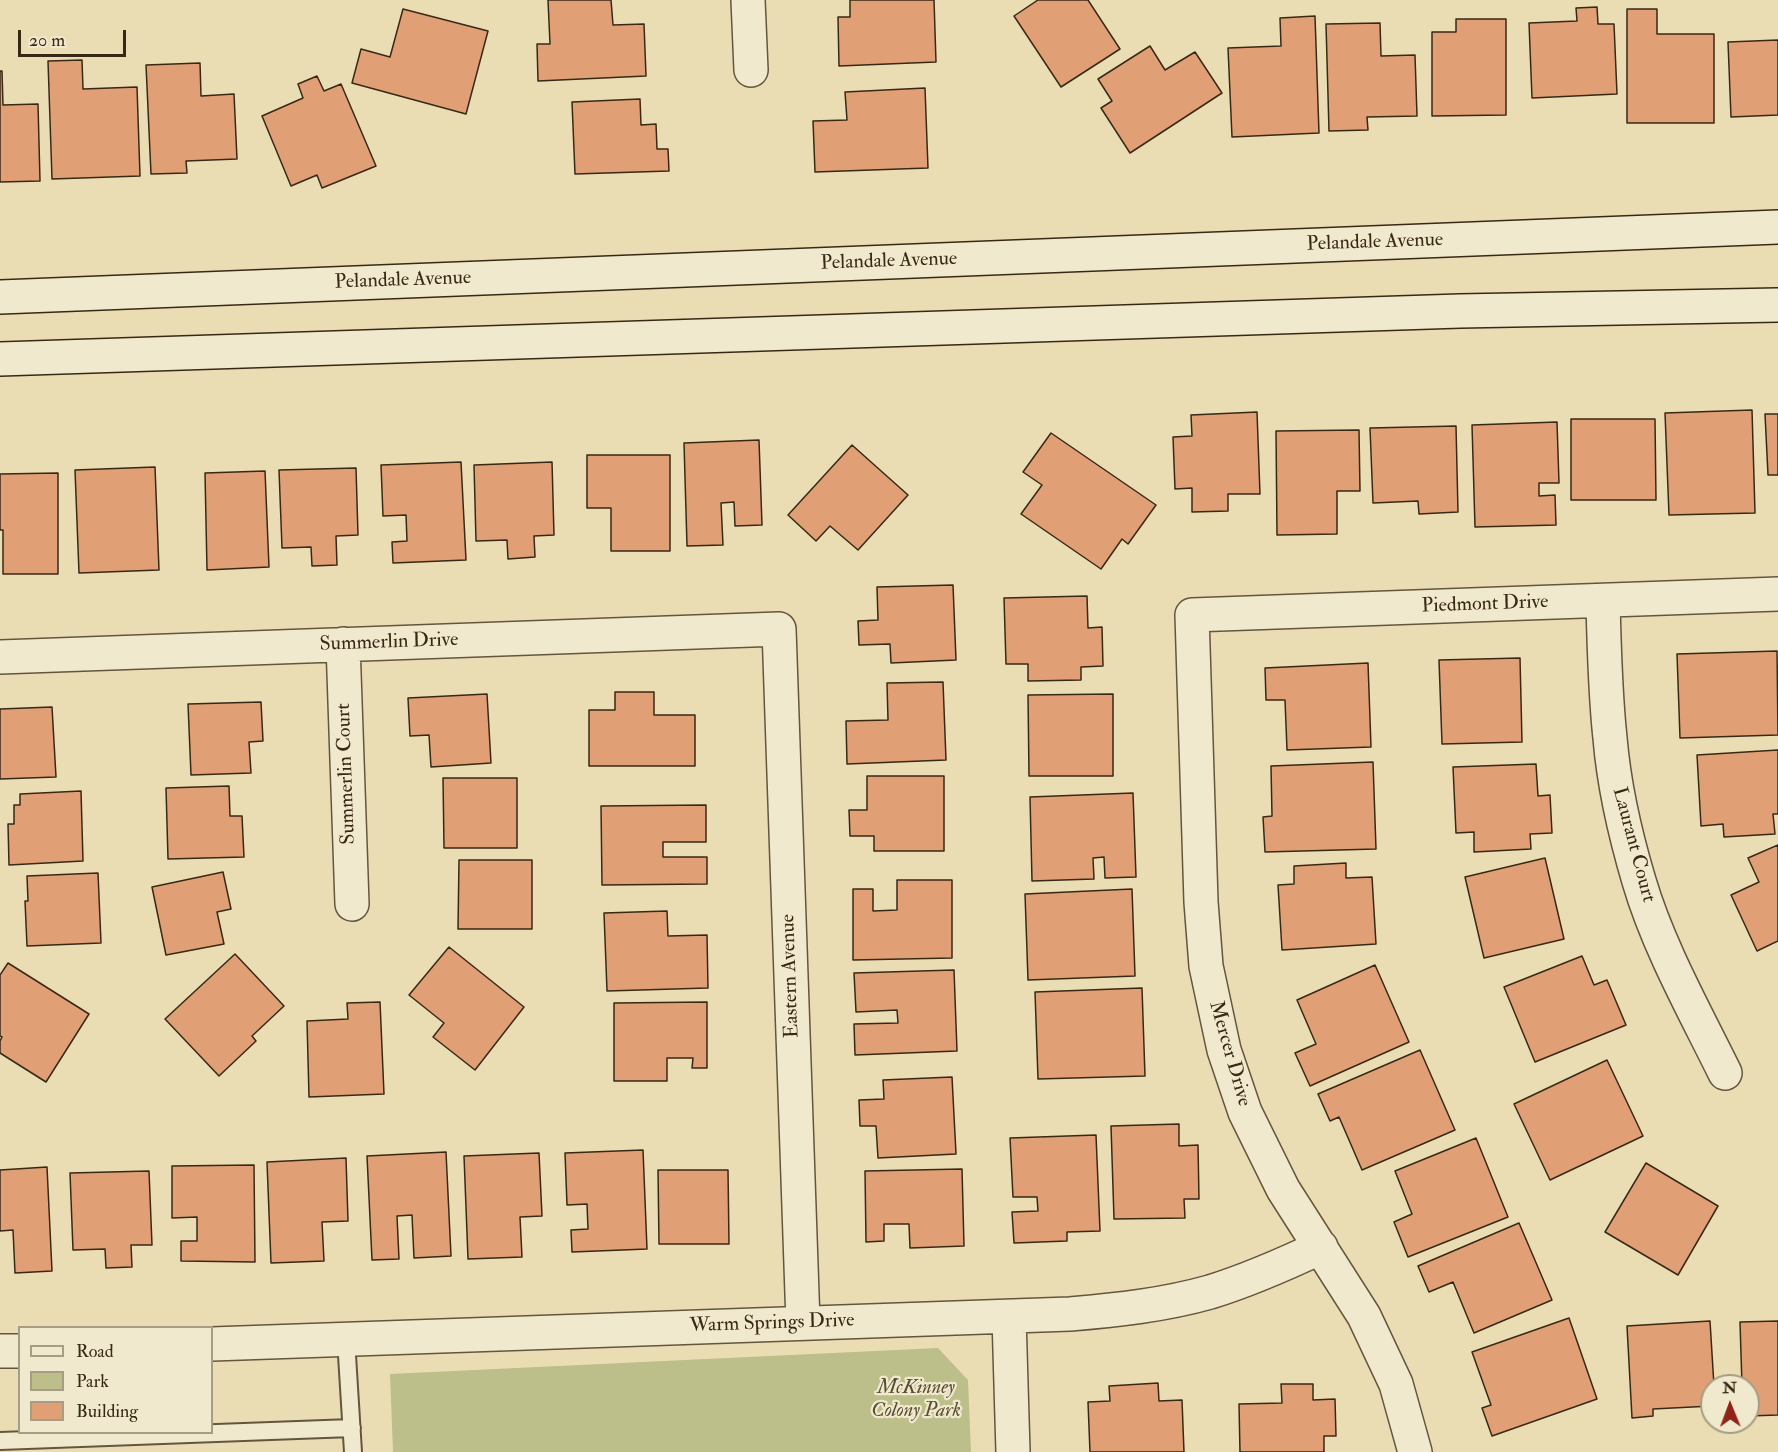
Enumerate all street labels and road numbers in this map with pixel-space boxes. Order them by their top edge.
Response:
street label: Pelandale Avenue [1306,229,1444,257]
street label: Pelandale Avenue [820,248,958,276]
street label: Pelandale Avenue [334,267,472,295]
street label: Piedmont Drive [1421,591,1549,619]
street label: Summerlin Drive [319,629,459,657]
street label: Summerlin Court [333,703,361,845]
street label: Laurant Court [1606,785,1660,905]
street label: Eastern Avenue [777,914,805,1038]
street label: Mercer Drive [1202,998,1256,1110]
street label: Warm Springs Drive [689,1309,855,1339]

